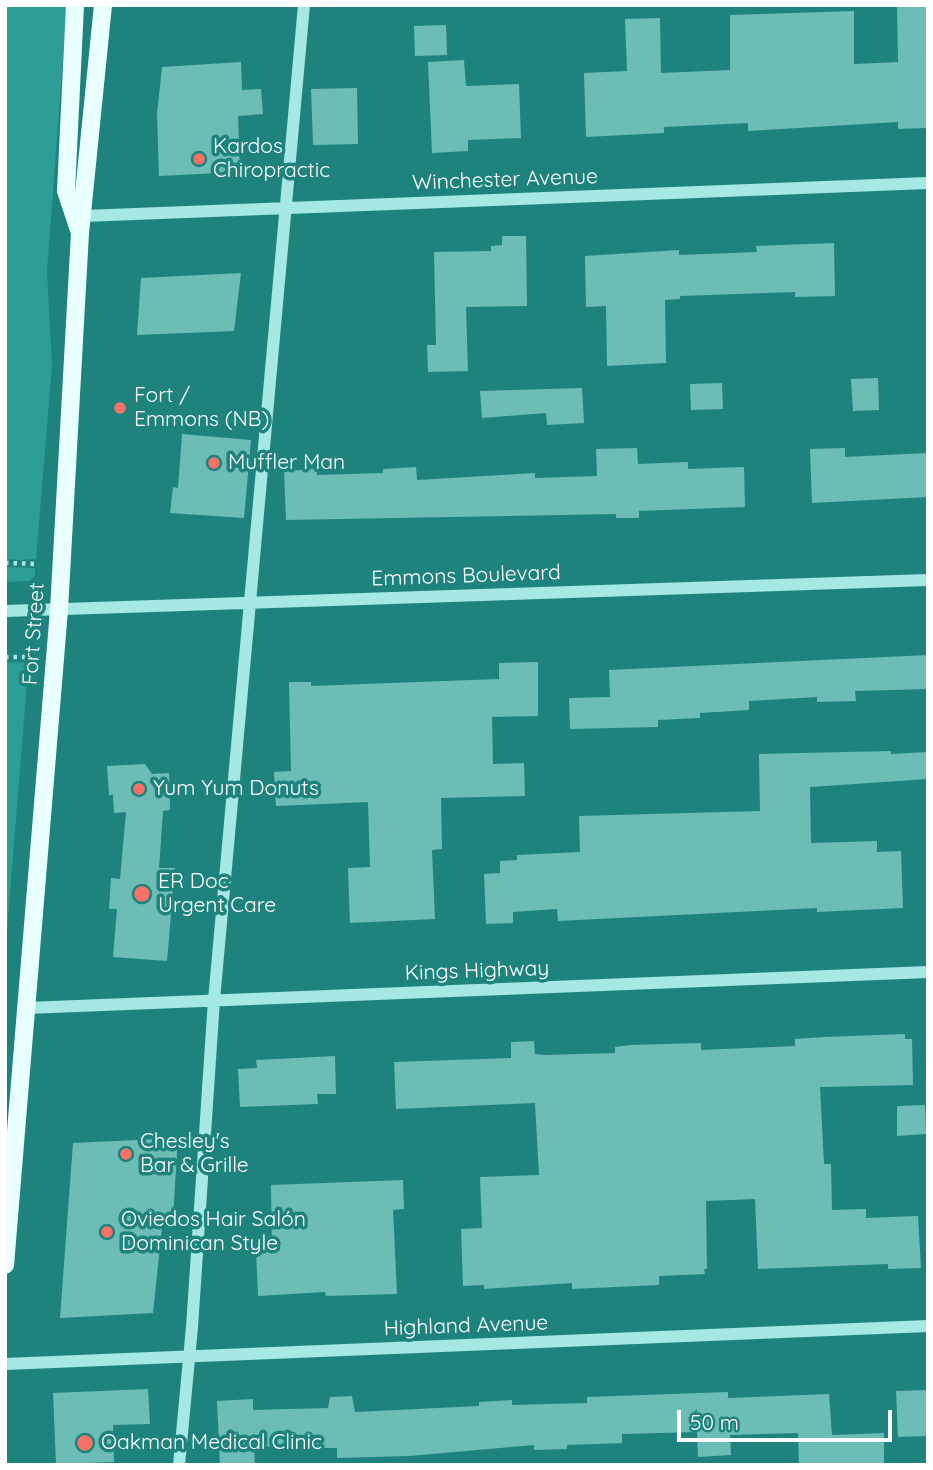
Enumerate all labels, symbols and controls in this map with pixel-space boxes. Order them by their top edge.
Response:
place label: Kardos Chiropractic [213,134,330,184]
marker: Kardos Chiropractic [191,151,207,167]
street label: Winchester Avenue [412,164,598,196]
place label: Fort / Emmons (NB) [134,383,269,433]
marker: Fort / Emmons (NB) [112,400,128,416]
place label: Muffler Man [228,450,345,476]
marker: Muffler Man [206,455,222,471]
street label: Emmons Boulevard [371,560,561,592]
street label: Fort Street [18,582,50,686]
place label: Yum Yum Donuts [153,776,319,802]
marker: Yum Yum Donuts [131,781,147,797]
place label: ER Doc Urgent Care [158,869,276,919]
marker: ER Doc Urgent Care [132,884,152,904]
street label: Kings Highway [404,956,550,986]
place label: Chesley's Bar & Grille [140,1129,249,1179]
marker: Chesley's Bar & Grille [118,1146,134,1162]
place label: Oviedos Hair Salón Dominican Style [121,1207,306,1257]
marker: Oviedos Hair Salón Dominican Style [99,1224,115,1240]
street label: Highland Avenue [383,1311,549,1341]
scale bar [681,1396,896,1440]
text: 50 m [690,1409,739,1435]
place label: Oakman Medical Clinic [101,1430,322,1456]
marker: Oakman Medical Clinic [75,1433,95,1453]

